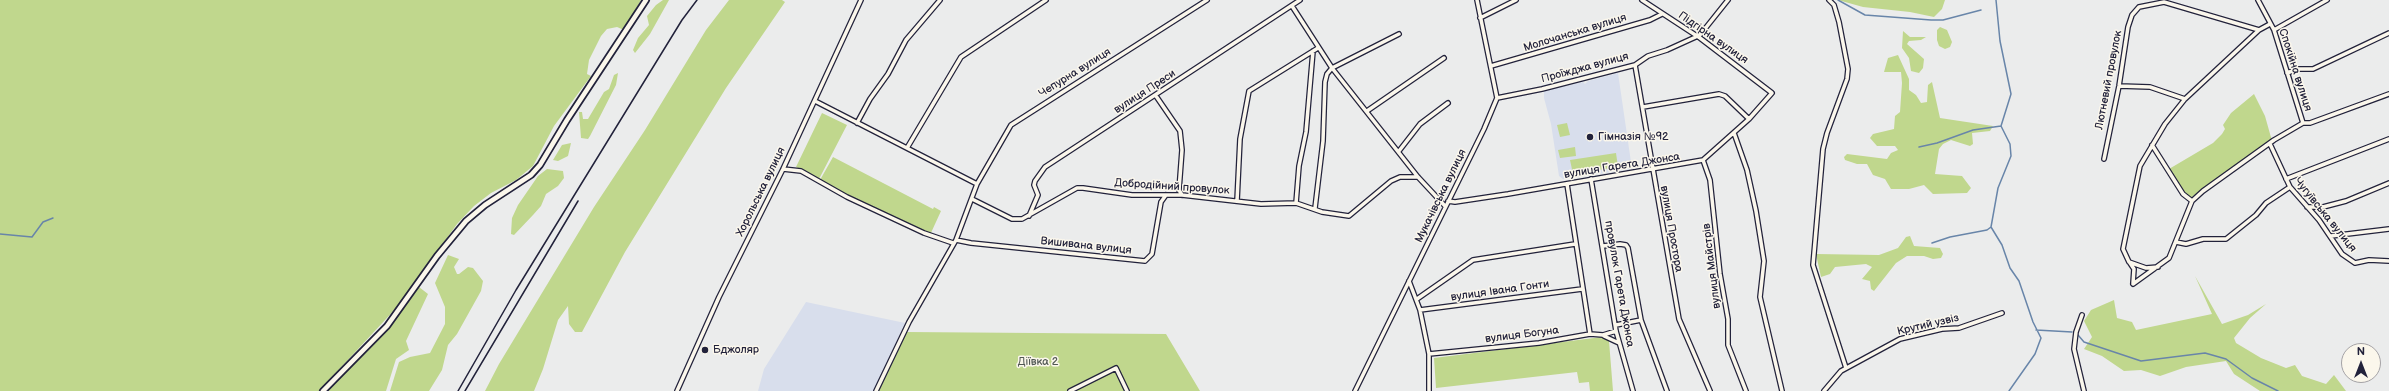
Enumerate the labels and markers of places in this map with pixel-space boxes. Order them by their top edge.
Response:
place label: Гімназія №92 [1598,130,1668,144]
marker: Гімназія №92 [1585,132,1595,142]
place label: Бджоляр [713,343,759,357]
marker: Бджоляр [700,345,710,355]

